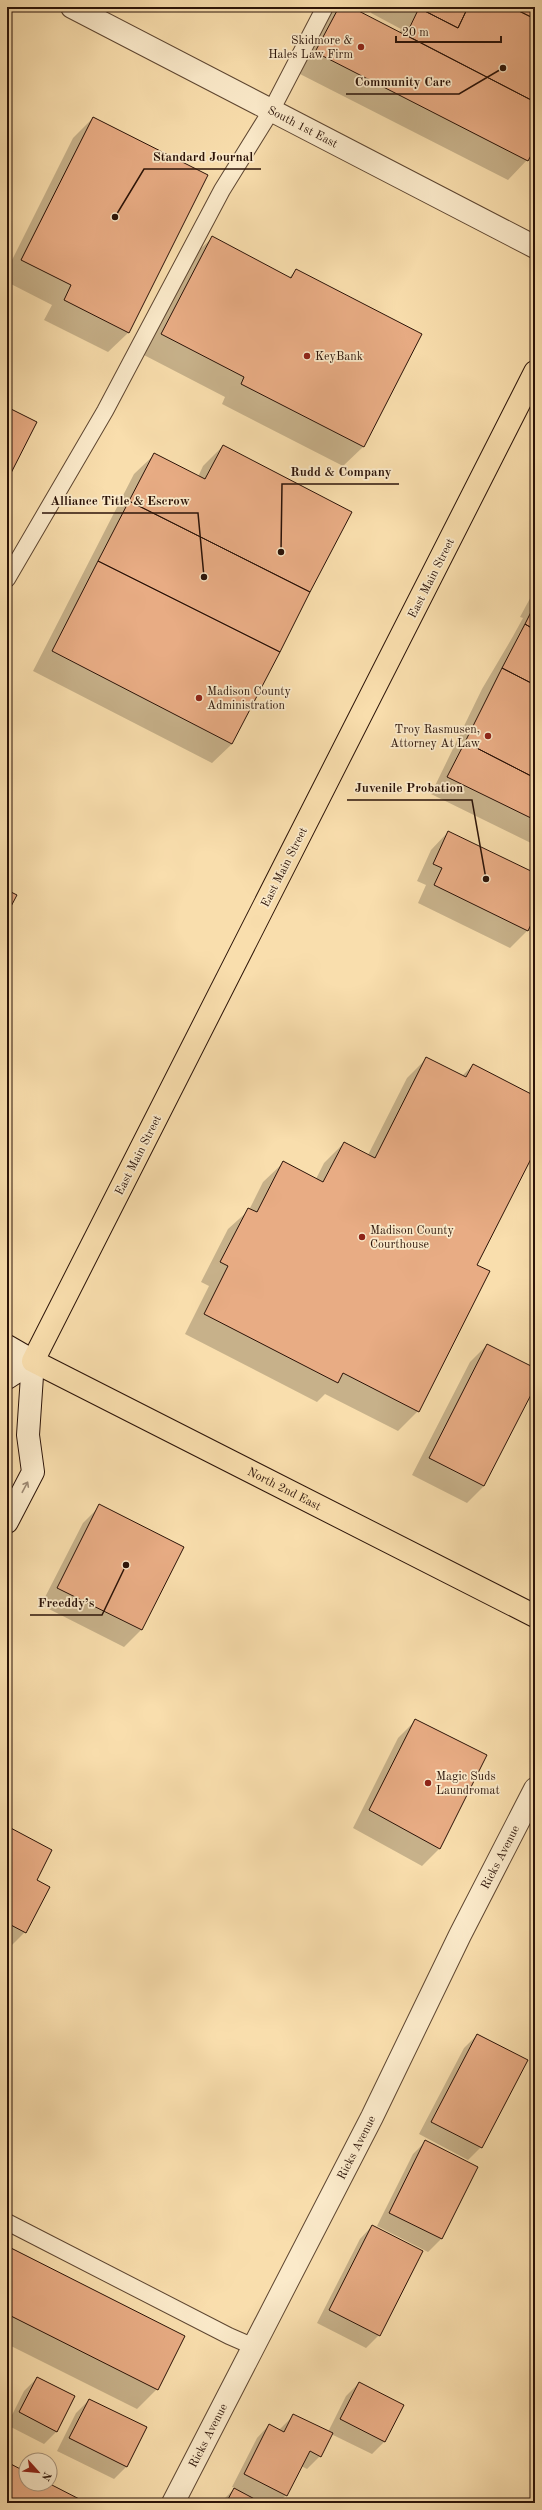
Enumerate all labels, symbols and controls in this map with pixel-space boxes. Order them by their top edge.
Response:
scale bar [396,18,501,44]
text: 20 m [402,27,429,39]
place label: Skidmore & Hales Law Firm [268,35,353,61]
marker: Skidmore & Hales Law Firm [356,42,366,52]
callout: Community Care [346,69,459,94]
text: Community Care [355,76,451,89]
street label: South 1st East [265,104,339,151]
callout: Standard Journal [144,144,261,169]
text: Standard Journal [153,151,253,164]
marker: KeyBank [302,351,312,361]
place label: KeyBank [315,351,363,363]
callout: Rudd & Company [282,459,399,484]
text: Rudd & Company [290,466,392,479]
callout: Alliance Title & Escrow [42,488,198,513]
text: Alliance Title & Escrow [50,495,190,508]
street label: East Main Street [407,537,457,620]
place label: Madison County Administration [207,686,292,712]
marker: Madison County Administration [194,693,204,703]
place label: Troy Rasmusen, Attorney At Law [390,724,481,750]
marker: Troy Rasmusen, Attorney At Law [483,731,493,741]
callout: Juvenile Probation [347,775,472,800]
text: Juvenile Probation [355,782,463,795]
street label: East Main Street [260,826,310,909]
street label: East Main Street [114,1114,164,1197]
place label: Madison County Courthouse [370,1225,455,1251]
marker: Madison County Courthouse [357,1232,367,1242]
street label: North 2nd East [245,1466,323,1513]
one-way arrow [22,1481,29,1493]
callout: Freeddy’s [30,1590,102,1615]
text: Freeddy’s [38,1597,95,1610]
place label: Magic Suds Laundromat [436,1771,500,1797]
marker: Magic Suds Laundromat [423,1778,433,1788]
street label: Ricks Avenue [480,1823,522,1891]
street label: Ricks Avenue [336,2114,379,2182]
street label: Ricks Avenue [187,2402,230,2470]
north arrow [18,2452,58,2492]
text: N [38,2470,52,2483]

